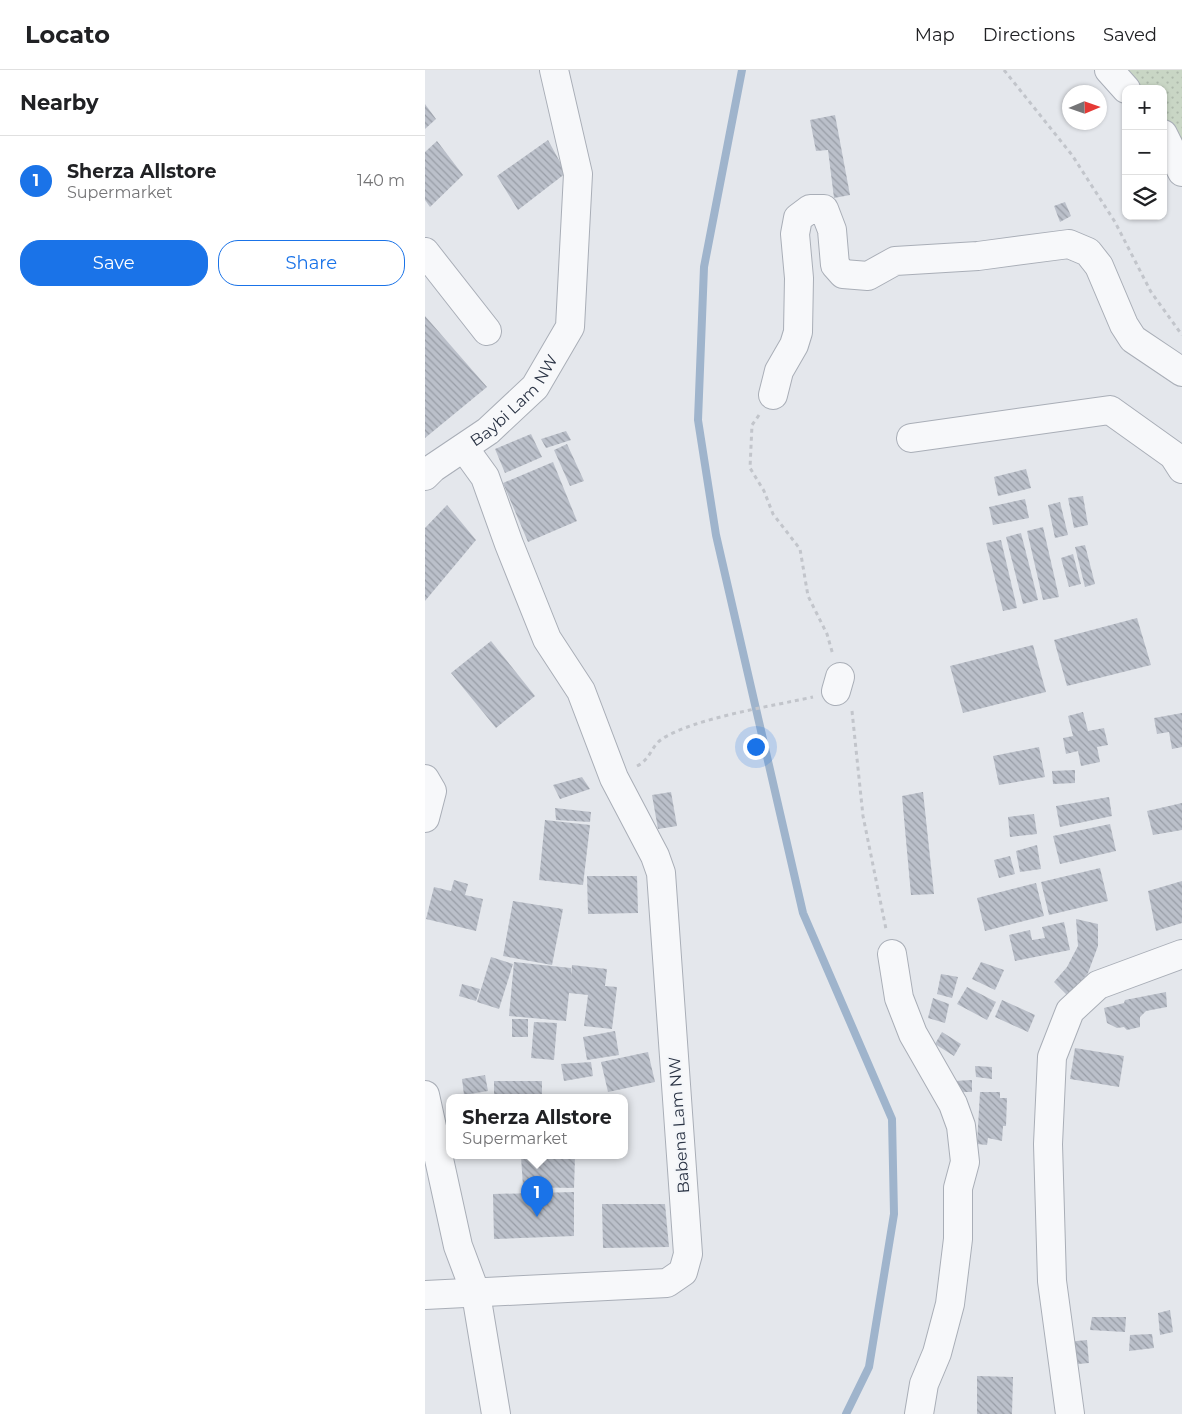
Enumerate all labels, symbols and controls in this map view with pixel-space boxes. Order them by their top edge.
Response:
text: Locato [25,20,110,49]
text: Map [915,24,955,46]
text: Directions [983,24,1075,46]
text: Saved [1103,24,1157,46]
north arrow [1062,85,1107,130]
map controls [1122,85,1167,220]
button: + [1122,85,1167,130]
text: Nearby [20,90,99,115]
button: − [1122,130,1167,175]
text: Sherza Allstore [67,160,216,183]
text: 1 [33,171,39,190]
text: 140 m [357,171,405,190]
button: layers [1122,175,1167,220]
text: Supermarket [67,183,173,202]
button: Save [20,240,208,286]
button: Share [218,240,405,286]
street label: Baybi Lam NW [466,351,561,450]
your location [743,734,769,760]
street label: Babena Lam NW [665,1056,693,1194]
popup [446,1094,628,1159]
text: Sherza Allstore [462,1106,612,1129]
text: Supermarket [462,1129,568,1148]
pin: 1 [521,1176,553,1217]

